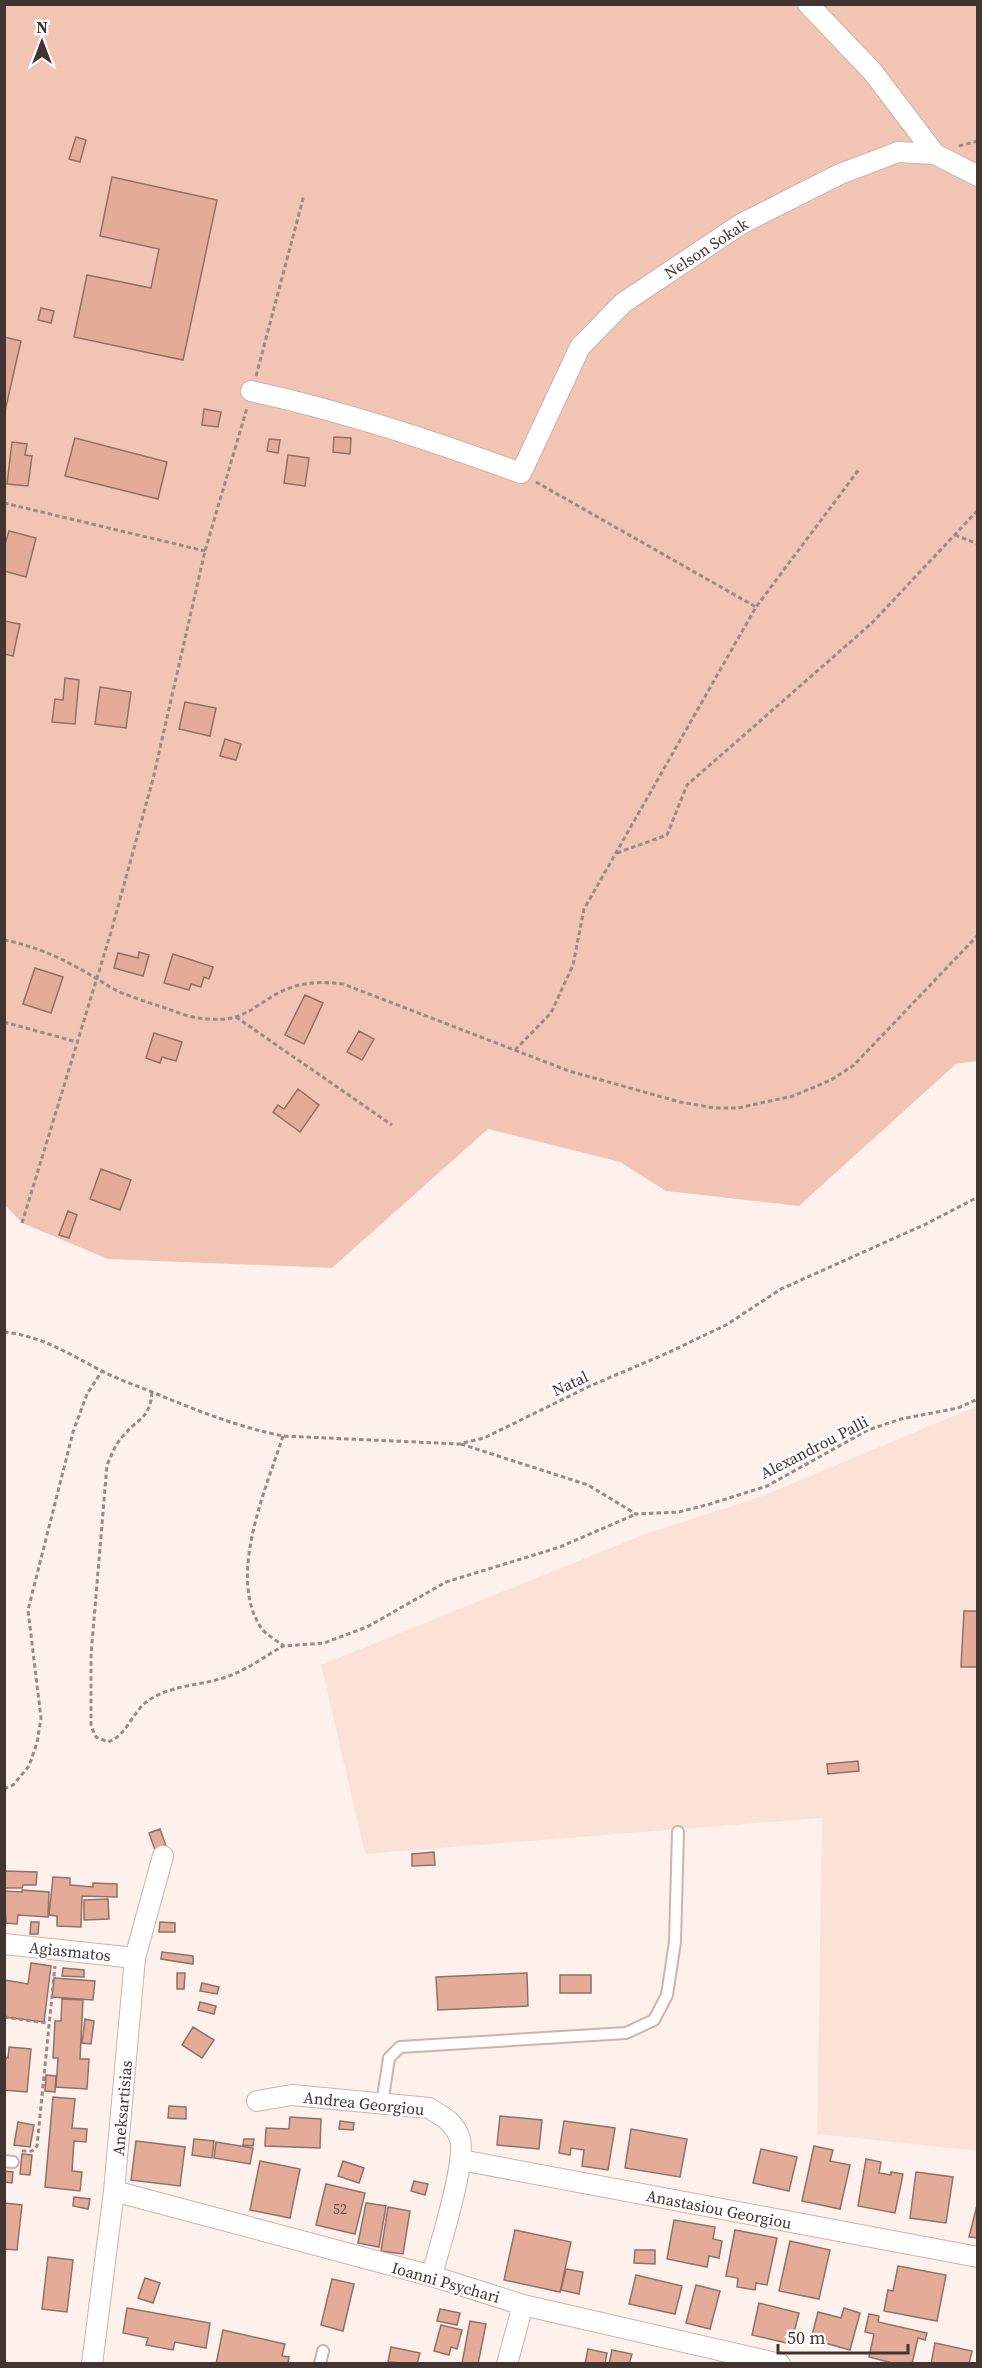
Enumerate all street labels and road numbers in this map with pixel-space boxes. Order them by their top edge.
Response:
street label: Nelson Sokak [660,213,752,283]
street label: Natal [548,1365,592,1401]
street label: Alexandrou Palli [756,1410,872,1484]
street label: Agiasmatos [28,1936,112,1966]
street label: Aneksartisias [107,2059,137,2157]
street label: Andrea Georgiou [303,2086,425,2120]
street label: Anastasiou Georgiou [644,2184,794,2234]
street label: Ioanni Psychari [389,2256,503,2308]

